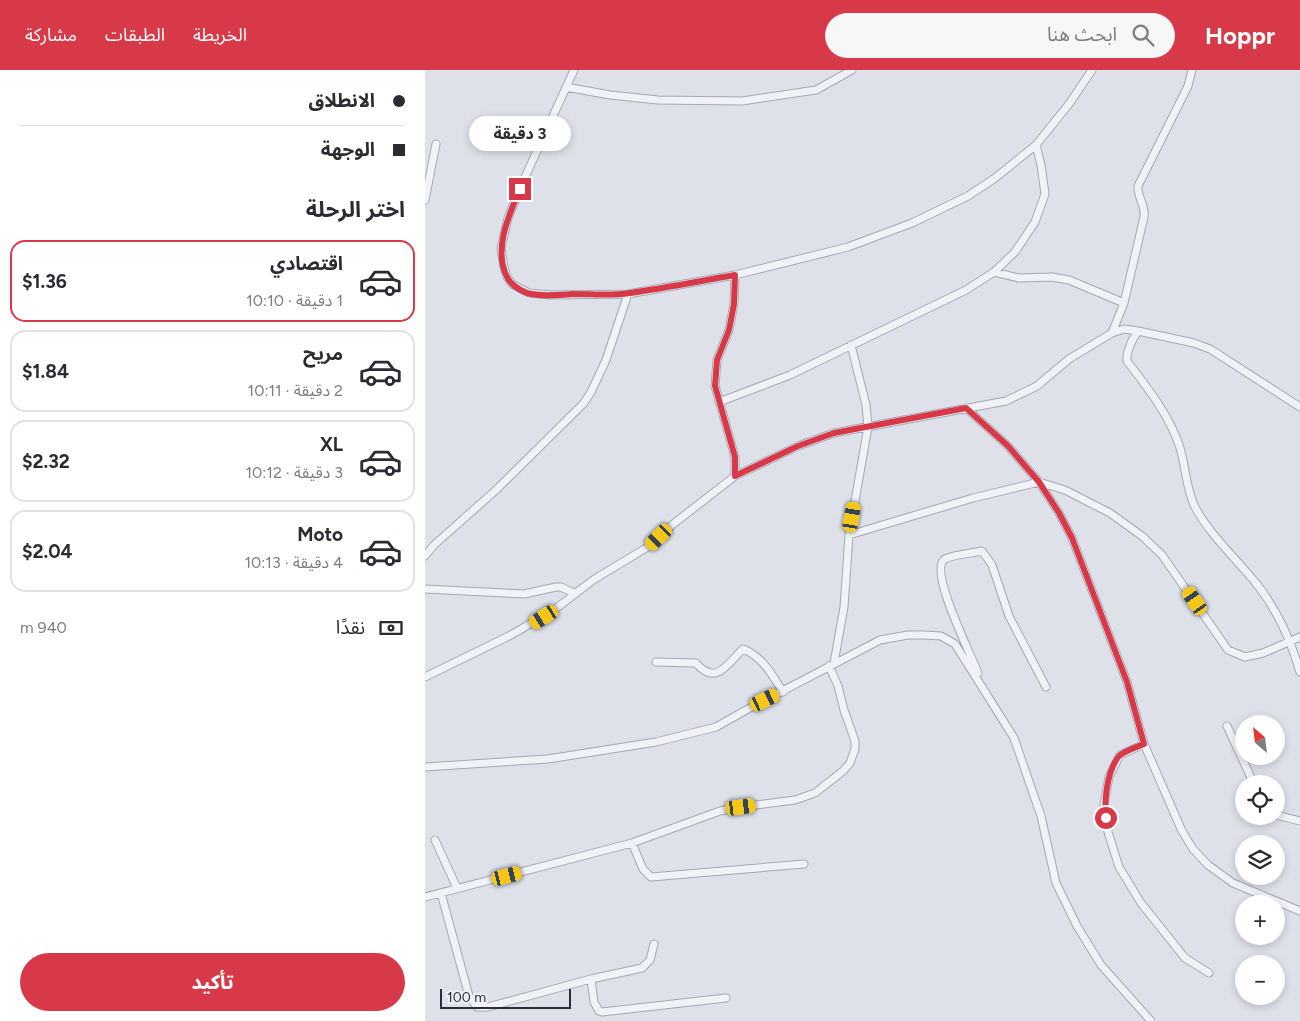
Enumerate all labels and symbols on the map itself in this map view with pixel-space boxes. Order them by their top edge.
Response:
callout: 3 دقيقة [469,116,571,152]
route end [509,178,531,200]
car [842,501,861,533]
car [643,521,674,553]
car [1180,584,1209,618]
car [527,603,560,631]
car [748,687,781,713]
north arrow [1235,715,1285,765]
car [725,798,756,816]
route start [1095,807,1117,829]
car [490,865,523,887]
scale bar [440,986,571,1009]

